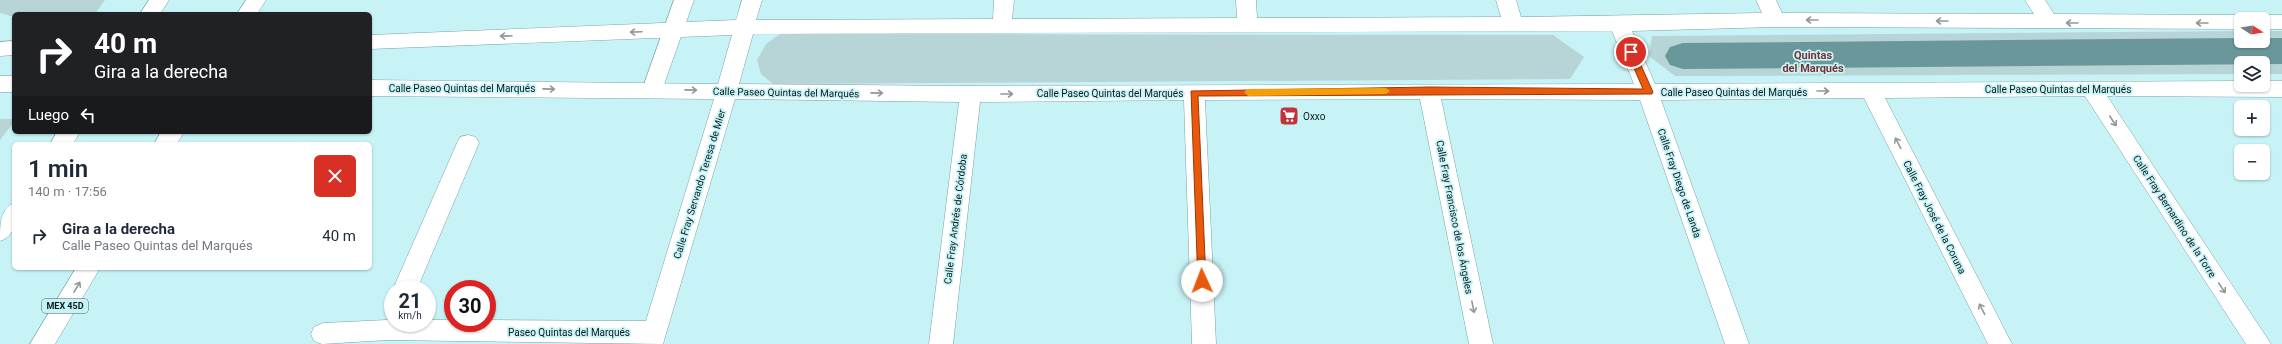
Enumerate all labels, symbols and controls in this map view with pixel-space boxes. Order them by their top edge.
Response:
north arrow [2234,12,2270,48]
map controls [2234,12,2270,180]
one-way arrow [1806,16,1819,24]
one-way arrow [1936,17,1949,25]
one-way arrow [2066,19,2079,27]
one-way arrow [2196,19,2209,27]
text: 40 m [94,27,157,60]
icon: right [28,28,80,80]
one-way arrow [630,28,643,35]
one-way arrow [500,33,513,40]
pin [1614,35,1648,69]
icon: arrive [1620,41,1642,63]
district label: Quintas del Marqués [1782,49,1844,75]
button: layers [2234,56,2270,92]
text: Gira a la derecha [94,61,228,82]
street label: Calle Paseo Quintas del Marqués [389,83,535,94]
street label: Calle Paseo Quintas del Marqués [1985,84,2131,95]
one-way arrow [542,85,555,92]
street label: Calle Paseo Quintas del Marqués [713,86,859,99]
one-way arrow [684,87,697,94]
street label: Calle Paseo Quintas del Marqués [1661,87,1807,98]
one-way arrow [1816,87,1829,95]
street label: Calle Paseo Quintas del Marqués [1037,88,1183,99]
one-way arrow [870,89,883,97]
one-way arrow [1000,90,1013,98]
button: + [2234,100,2270,136]
icon: left [77,104,99,126]
supermarket icon: Oxxo [1278,105,1300,127]
text: Luego [28,106,69,124]
street label: Calle Fray Servando Teresa de Mier [671,108,728,260]
place label: Oxxo [1303,111,1326,122]
one-way arrow [2109,115,2117,126]
street label: Calle Fray Diego de Landa [1656,127,1703,239]
one-way arrow [1894,138,1901,150]
street label: Calle Fray Francisco de los Ángeles [1434,139,1476,295]
button: − [2234,144,2270,180]
street label: Calle Fray Andrés de Córdoba [942,153,969,285]
street label: Calle Fray Bernardino de la Torre [2131,153,2218,279]
text: 1 min [28,155,88,183]
button: close [314,155,356,197]
street label: Calle Fray José de la Coruna [1901,159,1968,276]
text: 140 m · 17:56 [28,184,107,199]
text: Gira a la derecha [62,220,175,238]
icon: right [28,225,50,247]
text: 40 m [322,227,356,245]
text: Calle Paseo Quintas del Marqués [62,238,253,253]
position arrow [1181,260,1223,302]
speed limit sign: 30 [444,280,496,332]
one-way arrow [73,282,81,293]
one-way arrow [2219,282,2227,294]
text: 21 [399,289,421,313]
road number: MEX 45D [42,299,88,313]
one-way arrow [1470,300,1478,313]
one-way arrow [1978,303,1985,315]
text: km/h [398,310,422,321]
street label: Paseo Quintas del Marqués [508,327,630,338]

